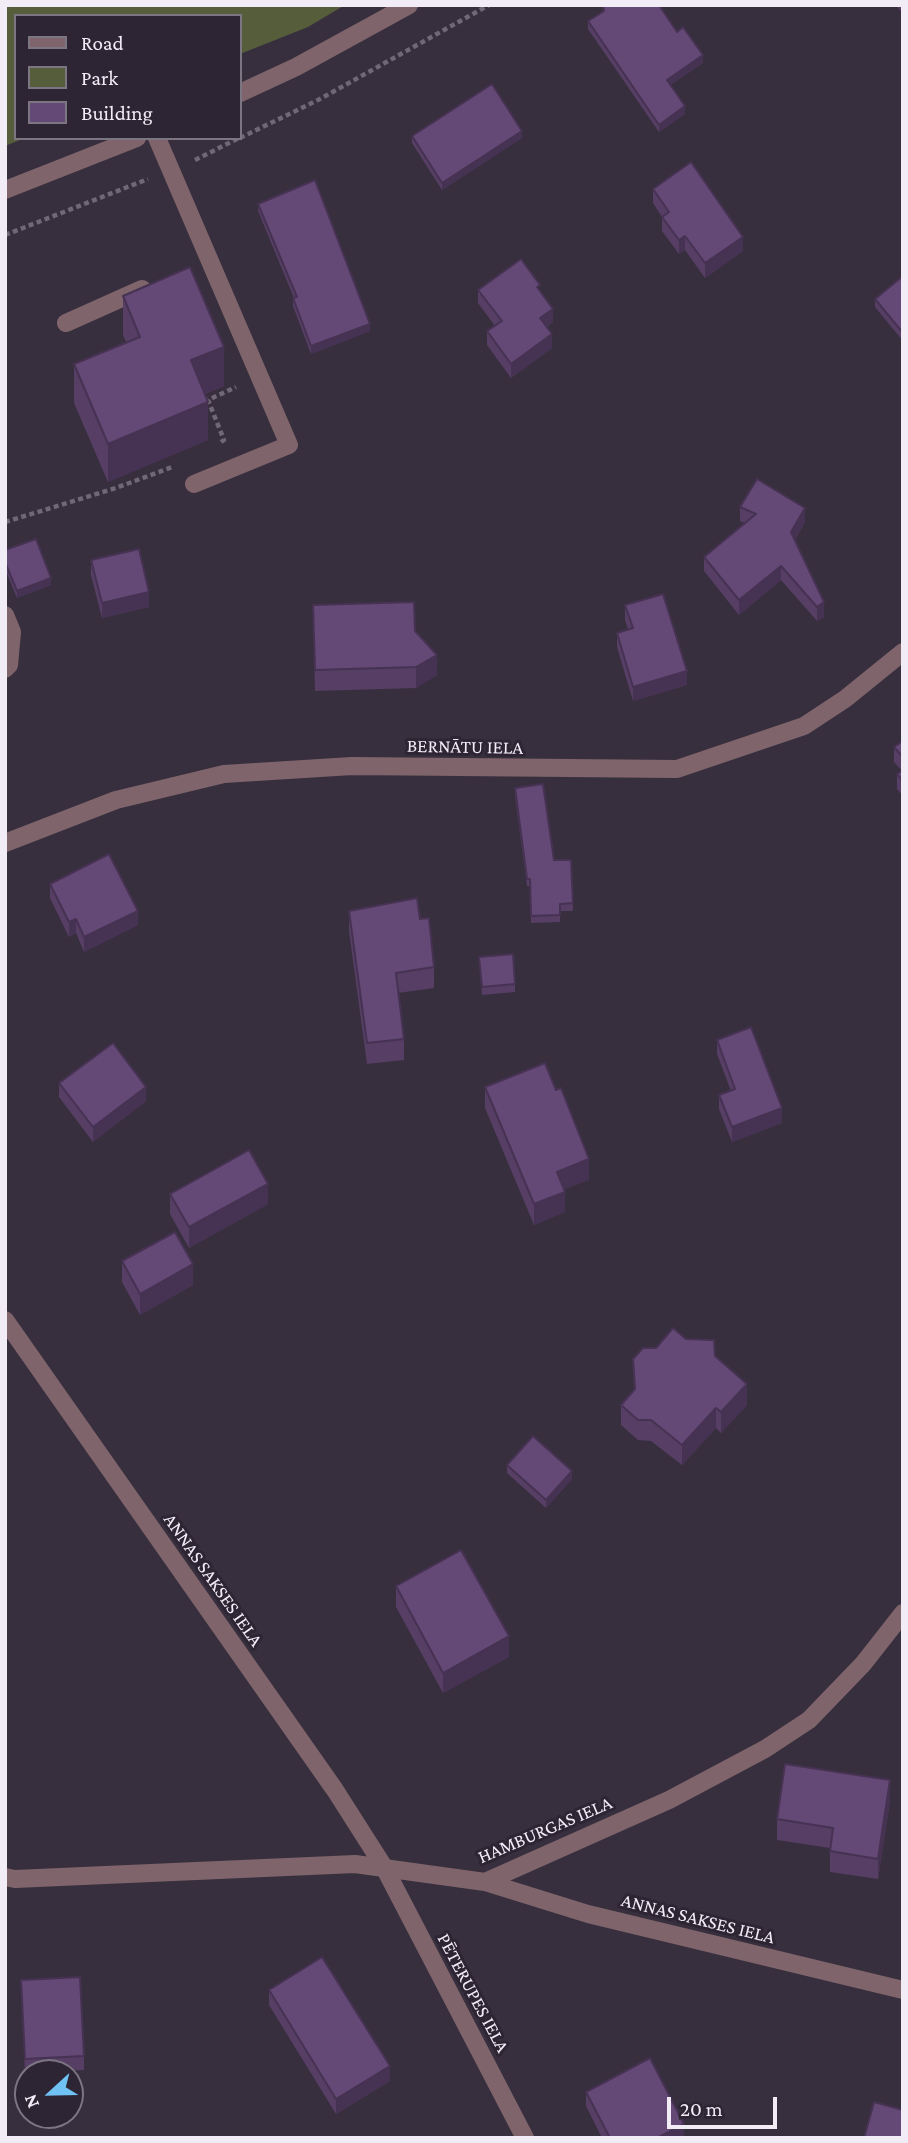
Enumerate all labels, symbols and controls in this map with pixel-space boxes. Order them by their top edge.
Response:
legend [14,14,242,140]
text: Road [81,31,124,55]
text: Park [81,66,118,90]
text: Building [81,101,153,125]
street label: BERNĀTU IELA [407,735,523,759]
street label: ANNAS SAKSES IELA [159,1509,267,1651]
street label: HAMBURGAS IELA [474,1791,616,1869]
street label: ANNAS SAKSES IELA [619,1889,777,1949]
street label: PĒTERUPES IELA [432,1929,514,2057]
north arrow [14,2059,84,2129]
scale bar [670,2084,780,2128]
text: N [19,2091,43,2111]
text: 20 m [680,2097,723,2121]

